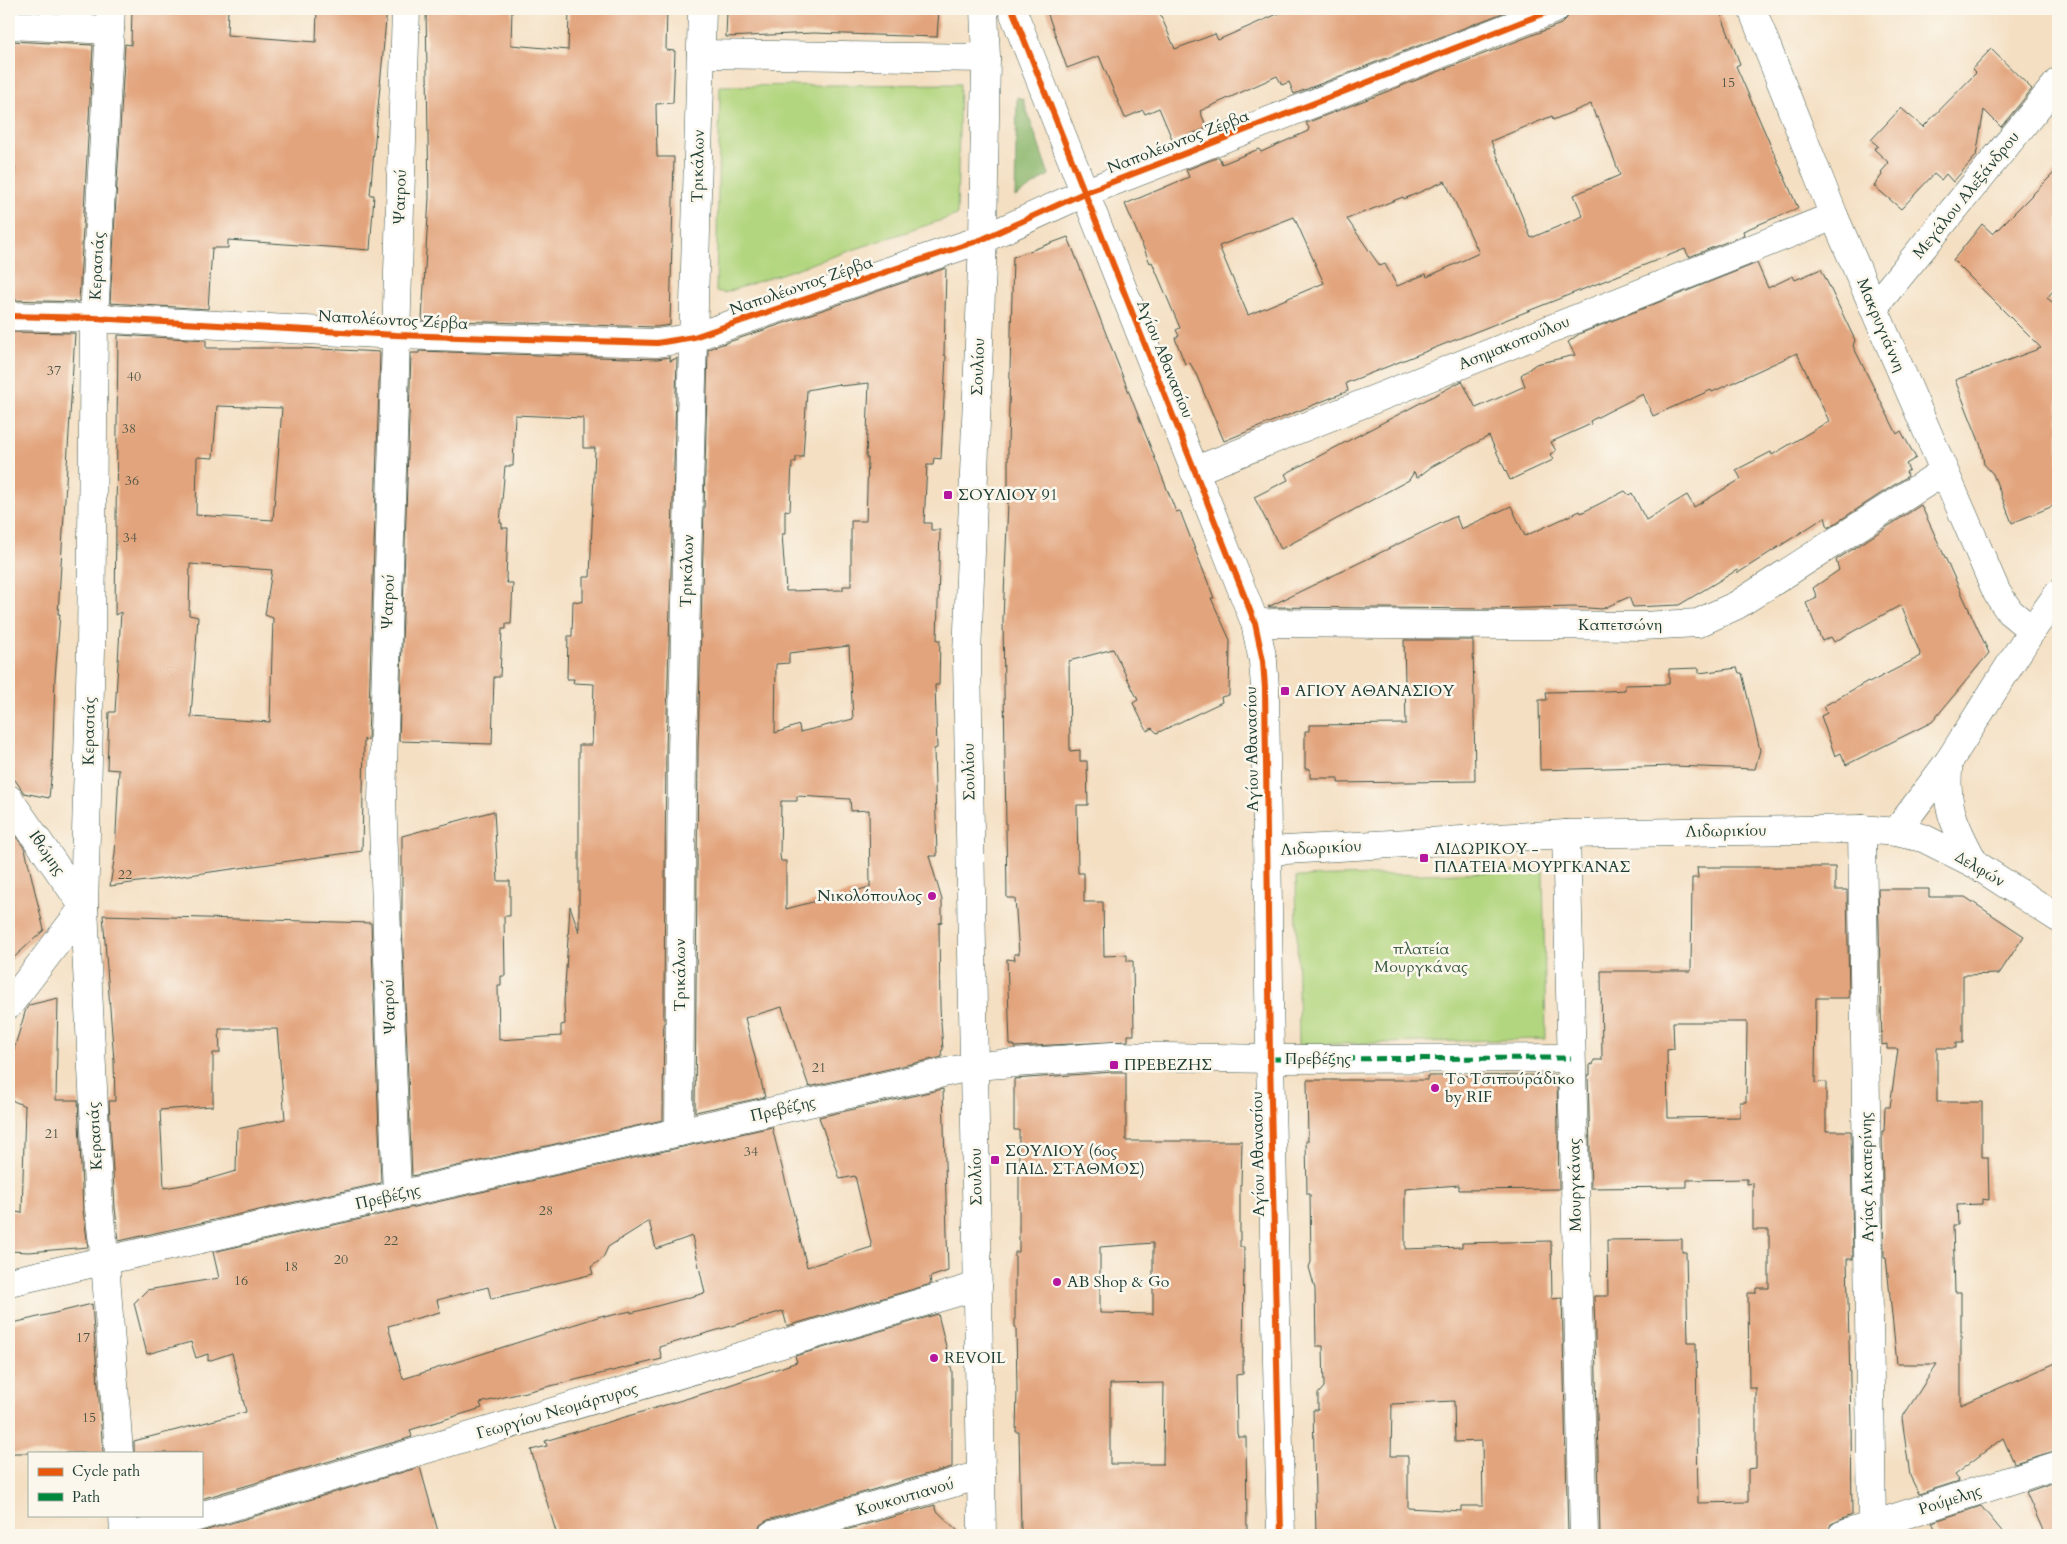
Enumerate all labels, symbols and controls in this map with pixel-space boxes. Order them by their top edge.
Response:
house number: 15 [1721,73,1735,92]
street label: Ναπολέωντος Ζέρβα [1104,105,1252,179]
street label: Μεγάλου Αλεξάνδρου [1908,127,2024,263]
street label: Τρικάλων [686,129,710,203]
street label: Ψαrρού [388,169,412,225]
street label: Κερασιάς [84,231,110,301]
street label: Ναπολέωντος Ζέρβα [726,251,876,321]
street label: Μακρυγιάννη [1851,275,1911,375]
street label: Αγίου Αθανασίου [1131,297,1199,421]
street label: Ναπολέωντος Ζέρβα [317,305,469,335]
street label: Ασημακοπούλου [1455,311,1573,375]
street label: Σουλίου [966,338,990,396]
house number: 37 [47,361,61,380]
house number: 40 [127,367,141,386]
house number: 38 [122,419,136,438]
house number: 36 [125,471,139,490]
place label: ΣΟΥΛΙΟΥ 91 [958,484,1058,506]
marker: ΣΟΥΛΙΟΥ 91 [942,489,954,501]
house number: 34 [123,528,137,547]
street label: Τρικάλων [675,534,699,608]
street label: Ψαrρού [376,574,400,630]
street label: Καπετσώνη [1578,614,1662,636]
place label: ΑΓΙΟΥ ΑΘΑΝΑΣΙΟΥ [1295,680,1454,702]
marker: ΑΓΙΟΥ ΑΘΑΝΑΣΙΟΥ [1279,685,1291,697]
street label: Αγίου Αθανασίου [1240,686,1264,812]
street label: Κερασιάς [77,696,101,766]
street label: Σουλίου [957,743,981,801]
street label: Λιδωρικίου [1685,819,1767,843]
street label: Ιθώμης [24,826,71,880]
street label: Λιδωρικίου [1280,835,1362,861]
place label: ΛΙΔΩΡΙΚΟΥ - ΠΛΑΤΕΙΑ ΜΟΥΡΓΚΑΝΑΣ [1434,838,1630,878]
street label: Δελφών [1951,846,2009,892]
marker: ΛΙΔΩΡΙΚΟΥ - ΠΛΑΤΕΙΑ ΜΟΥΡΓΚΑΝΑΣ [1418,852,1430,864]
house number: 22 [118,865,132,884]
place label: Νικολόπουλος [817,885,922,907]
marker: Νικολόπουλος [926,890,938,902]
street label: Τρικάλων [669,938,691,1012]
park label: πλατεία Μουργκάνας [1374,938,1468,978]
street label: Ψαrρού [377,979,401,1035]
street label: Πρεβέζης [1285,1048,1351,1070]
place label: ΠΡΕΒΕΖΗΣ [1124,1054,1212,1076]
house number: 21 [812,1058,826,1077]
marker: ΠΡΕΒΕΖΗΣ [1108,1059,1120,1071]
place label: To Τσιπούράδικο by RIF [1445,1068,1575,1108]
marker: To Τσιπούράδικο by RIF [1429,1082,1441,1094]
street label: Πρεβέζης [748,1091,818,1127]
street label: Αγίου Αθανασίου [1246,1091,1270,1217]
street label: Κερασιάς [82,1101,108,1171]
street label: Αγίας Αικατερίνης [1855,1112,1879,1242]
house number: 21 [45,1124,59,1143]
street label: Μουργκάνας [1563,1138,1587,1232]
place label: ΣΟΥΛΙΟΥ (6ος ΠΑΙΔ. ΣΤΑΘΜΟΣ) [1005,1140,1145,1180]
house number: 34 [744,1142,758,1161]
street label: Σουλίου [964,1148,988,1206]
marker: ΣΟΥΛΙΟΥ (6ος ΠΑΙΔ. ΣΤΑΘΜΟΣ) [989,1154,1001,1166]
street label: Πρεβέζης [353,1179,423,1215]
house number: 28 [539,1201,553,1220]
house number: 22 [384,1231,398,1250]
house number: 20 [334,1250,348,1269]
house number: 18 [284,1257,298,1276]
house number: 16 [234,1271,248,1290]
place label: AB Shop & Go [1067,1271,1170,1293]
marker: AB Shop & Go [1051,1276,1063,1288]
house number: 17 [76,1328,90,1347]
place label: REVOIL [944,1347,1006,1369]
marker: REVOIL [928,1352,940,1364]
street label: Γεωργίου Νεομάρτυρος [474,1377,640,1445]
house number: 15 [82,1408,96,1427]
legend [28,1452,202,1516]
text: Cycle path [72,1461,141,1481]
street label: Κουκουτιανού [853,1473,957,1521]
street label: Ρούμελης [1916,1479,1984,1521]
text: Path [72,1487,101,1507]

